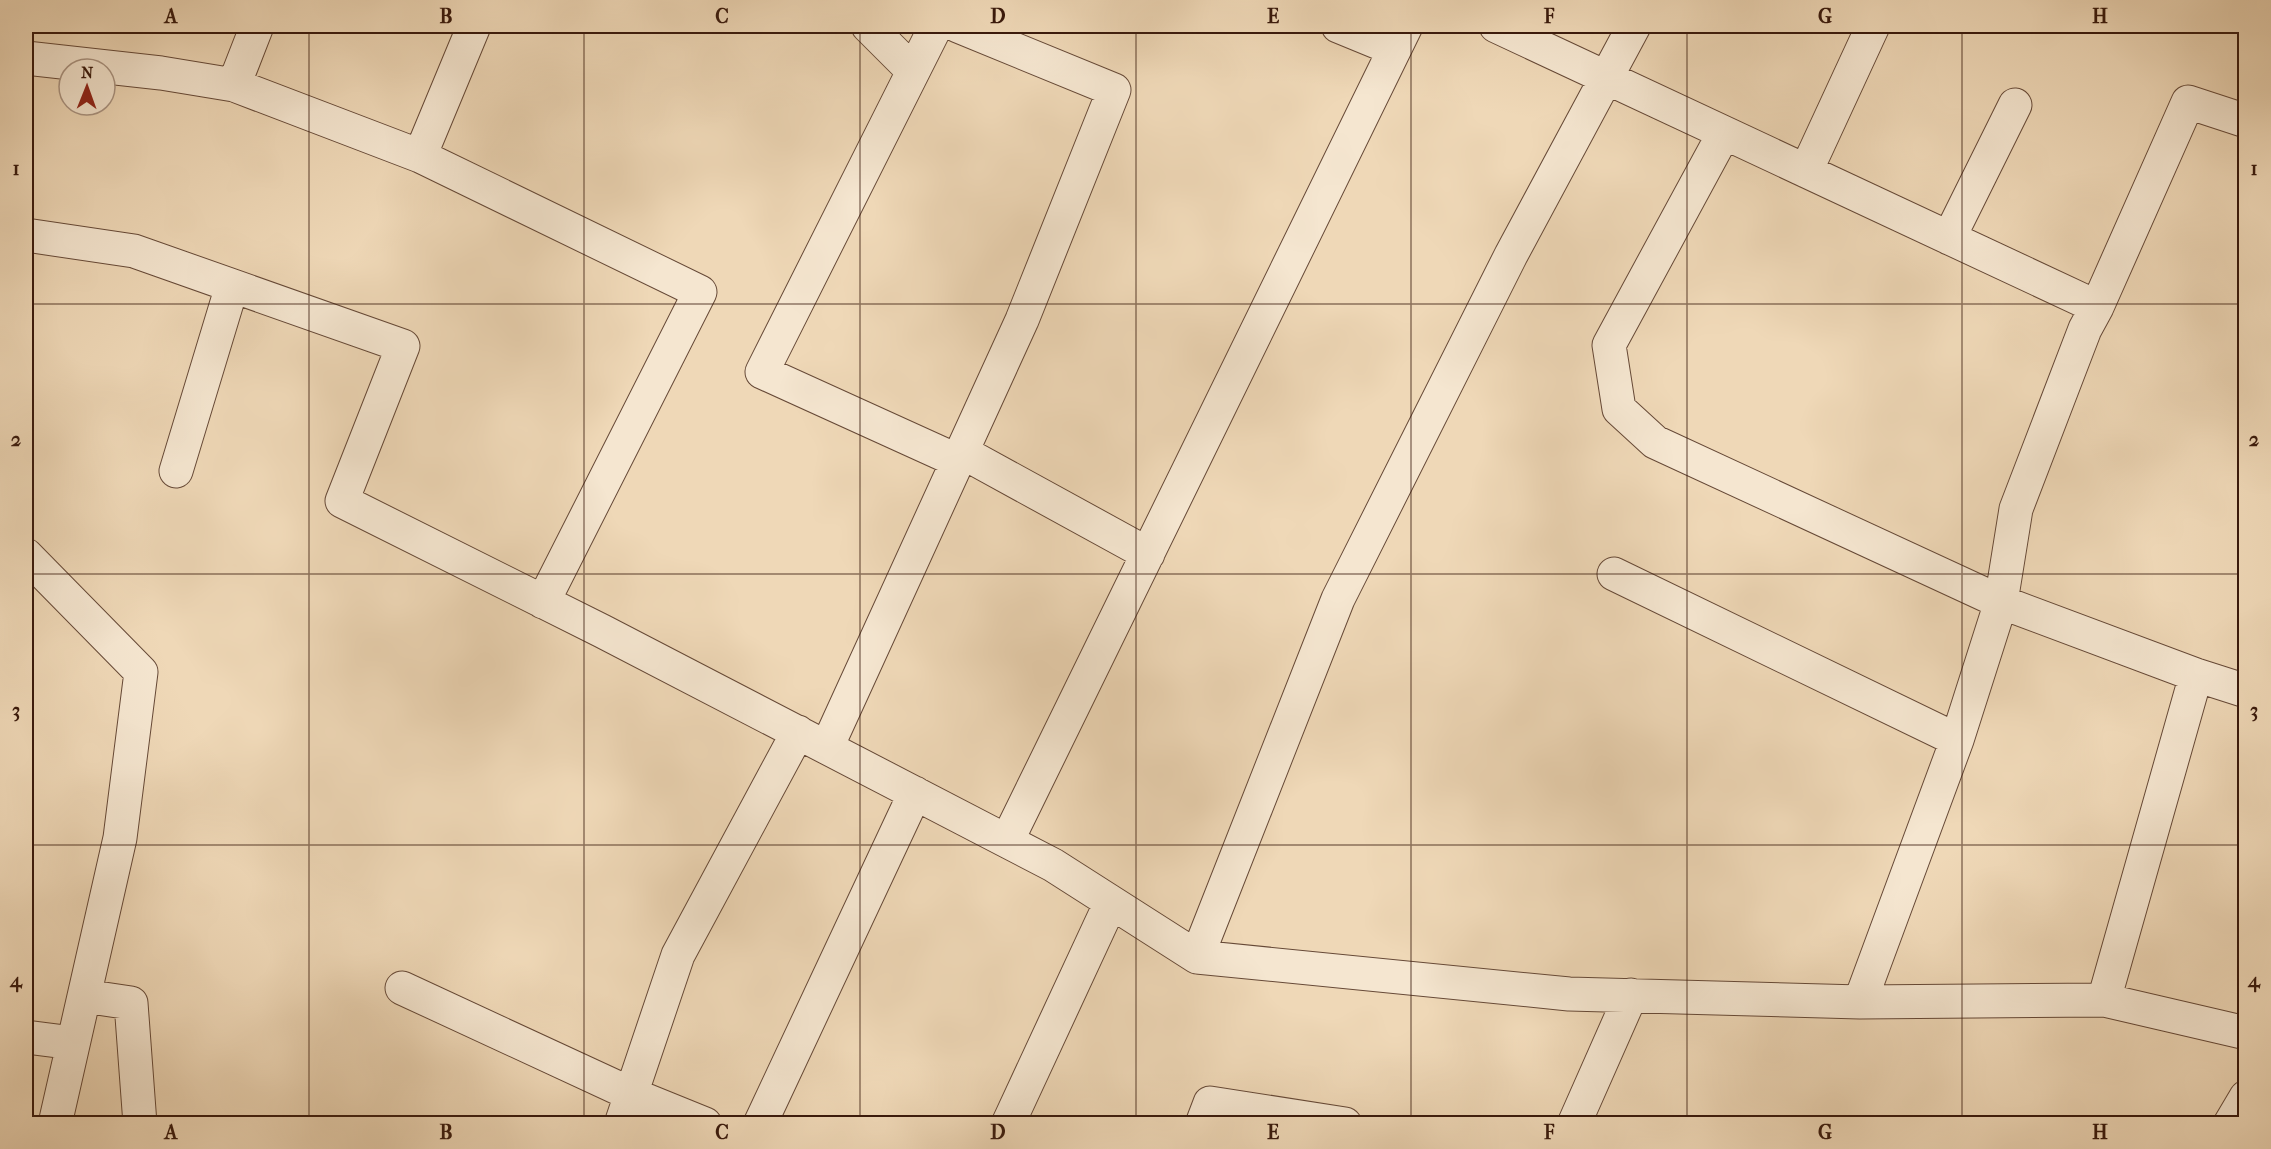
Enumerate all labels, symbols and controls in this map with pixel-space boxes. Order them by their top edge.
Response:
text: A [163,5,179,28]
text: B [439,5,453,28]
text: C [715,5,729,28]
text: D [990,5,1006,28]
text: E [1267,5,1279,28]
text: F [1543,5,1555,28]
text: G [1818,5,1832,28]
text: H [2092,5,2108,28]
north arrow [57,57,117,117]
text: N [81,63,94,82]
text: 1 [12,157,20,180]
text: 1 [2250,157,2258,180]
text: 2 [11,428,21,451]
text: 2 [2249,428,2259,451]
text: 3 [12,699,20,722]
text: 3 [2250,699,2258,722]
text: 4 [9,969,23,993]
text: 4 [2247,969,2261,993]
text: A [163,1121,179,1144]
text: B [439,1121,453,1144]
text: C [715,1121,729,1144]
text: D [990,1121,1006,1144]
text: E [1267,1121,1279,1144]
text: F [1543,1121,1555,1144]
text: G [1818,1121,1832,1144]
text: H [2092,1121,2108,1144]

